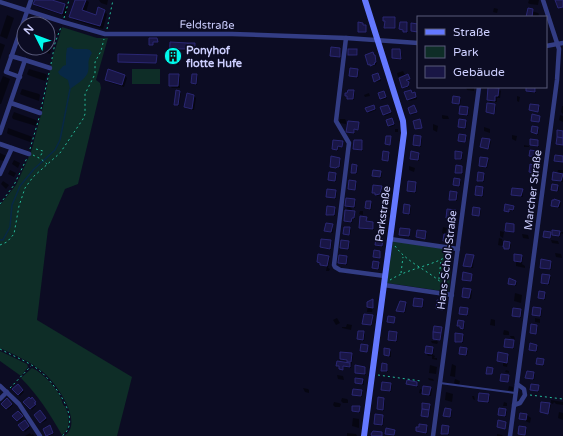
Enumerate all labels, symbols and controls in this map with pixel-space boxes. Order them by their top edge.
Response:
north arrow [16,16,56,56]
legend [417,16,547,88]
street label: Feldstraße [179,18,235,32]
text: N [21,22,37,37]
text: Straße [453,25,490,39]
place label: Ponyhof flotte Hufe [185,44,243,70]
text: Park [453,45,479,59]
building icon: Ponyhof flotte Hufe [163,46,183,66]
text: Gebäude [453,65,505,79]
street label: Marcher Straße [522,149,544,231]
street label: Parkstraße [373,185,393,243]
street label: Hans-Scholl-Straße [434,210,460,310]

